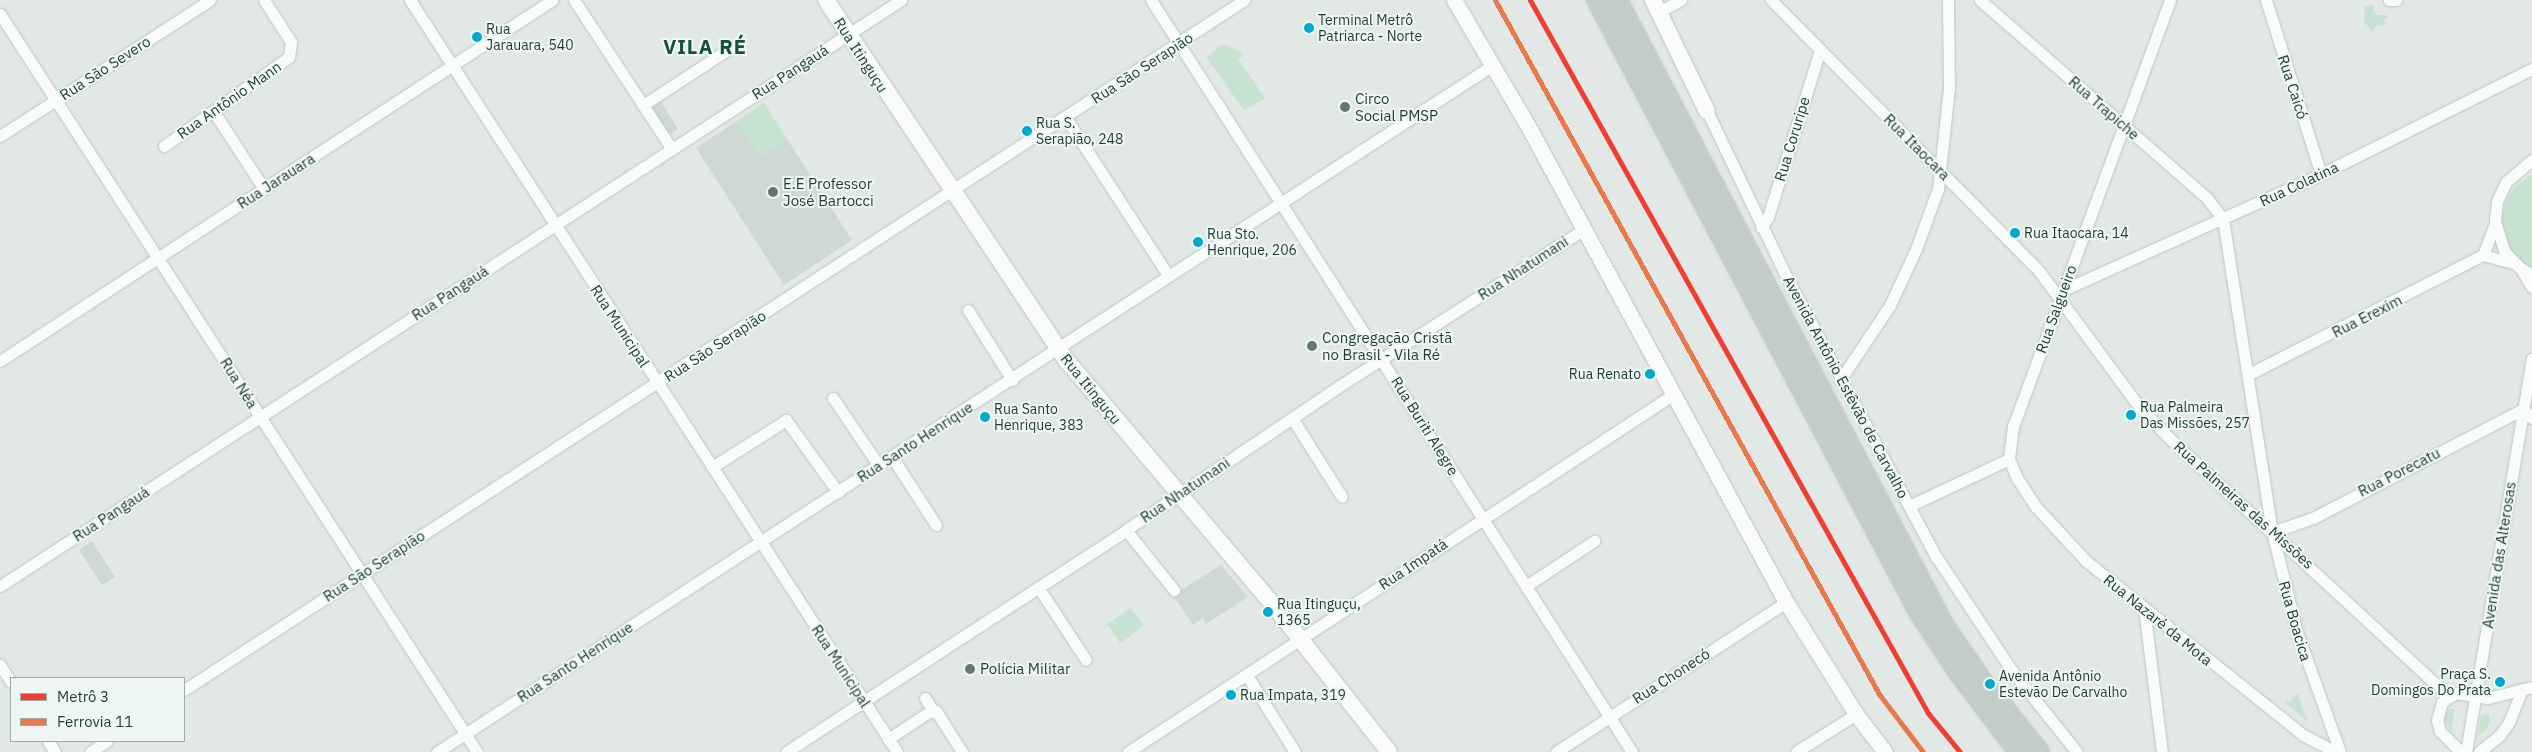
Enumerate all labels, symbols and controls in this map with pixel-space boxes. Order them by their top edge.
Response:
place label: Terminal Metrô Patriarca - Norte [1318,12,1422,44]
street label: Rua Itinguçu [830,14,892,96]
place label: Rua Jarauara, 540 [486,21,574,54]
marker: Terminal Metrô Patriarca - Norte [1304,23,1314,33]
street label: Rua São Serapião [1088,28,1196,108]
street label: Rua São Severo [56,32,154,104]
marker: Rua Jarauara, 540 [472,32,482,42]
district label: VILA RÉ [662,34,748,58]
street label: Rua Pangauá [748,41,832,103]
street label: Rua Caicó [2274,53,2312,121]
street label: Rua Antônio Mann [174,57,284,143]
street label: Rua Trapiche [2065,72,2143,144]
place label: Circo Social PMSP [1355,89,1438,124]
street label: Rua Coruripe [1771,94,1813,184]
marker: Circo Social PMSP [1339,101,1351,113]
street label: Rua Itaocara [1880,110,1954,184]
place label: Rua S. Serapião, 248 [1036,115,1123,148]
marker: Rua S. Serapião, 248 [1022,126,1032,136]
street label: Rua Jarauara [234,149,318,213]
street label: Rua Colatina [2257,158,2341,210]
place label: E.E Professor José Bartocci [783,174,874,209]
marker: E.E Professor José Bartocci [767,186,779,198]
place label: Rua Itaocara, 14 [2024,225,2129,241]
place label: Rua Sto. Henrique, 206 [1207,226,1297,258]
marker: Rua Itaocara, 14 [2010,228,2020,238]
street label: Rua Nhatumani [1475,232,1571,304]
marker: Rua Sto. Henrique, 206 [1193,237,1203,247]
street label: Rua Pangauá [408,262,492,324]
street label: Rua Salgueiro [2032,262,2080,356]
street label: Avenida Antônio Estêvão de Carvalho [1779,273,1913,501]
street label: Rua Municipal [587,281,653,371]
street label: Rua Erexim [2329,291,2405,341]
street label: Rua São Serapião [661,306,769,386]
place label: Congregação Cristã no Brasil - Vila Ré [1322,328,1452,363]
marker: Congregação Cristã no Brasil - Vila Ré [1306,340,1318,352]
street label: Rua Itinguçu [1057,350,1125,428]
street label: Rua Néa [216,354,262,412]
place label: Rua Renato [1569,366,1641,382]
marker: Rua Renato [1645,369,1655,379]
street label: Rua Buriti Alegre [1387,373,1463,479]
street label: Rua Santo Henrique [854,398,976,486]
place label: Rua Palmeira Das Missões, 257 [2140,399,2250,432]
place label: Rua Santo Henrique, 383 [994,401,1084,434]
marker: Rua Palmeira Das Missões, 257 [2126,410,2136,420]
marker: Rua Santo Henrique, 383 [980,412,990,422]
street label: Rua Palmeiras das Missões [2170,437,2318,573]
street label: Rua Porecatu [2355,444,2443,500]
street label: Rua Nhatumani [1137,453,1233,527]
street label: Avenida das Alterosas [2479,480,2519,630]
street label: Rua Pangauá [69,483,153,545]
street label: Rua São Serapião [320,526,428,606]
street label: Rua Impatá [1375,535,1451,593]
street label: Rua Nazaré da Mota [2100,571,2216,669]
street label: Rua Boacica [2275,579,2315,663]
place label: Rua Itinguçu, 1365 [1277,596,1361,628]
marker: Rua Itinguçu, 1365 [1263,607,1273,617]
street label: Rua Santo Henrique [514,618,636,706]
street label: Rua Municipal [808,621,874,711]
street label: Rua Chonecó [1629,644,1713,708]
place label: Polícia Militar [980,660,1070,678]
marker: Polícia Militar [964,663,976,675]
place label: Praça S. Domingos Do Prata [2371,666,2491,699]
place label: Avenida Antônio Estevão De Carvalho [1999,668,2127,700]
legend [10,677,185,742]
marker: Praça S. Domingos Do Prata [2495,677,2505,687]
marker: Avenida Antônio Estevão De Carvalho [1985,679,1995,689]
text: Metrô 3 [57,687,109,706]
place label: Rua Impata, 319 [1240,687,1346,703]
marker: Rua Impata, 319 [1226,690,1236,700]
text: Ferrovia 11 [57,712,133,731]

